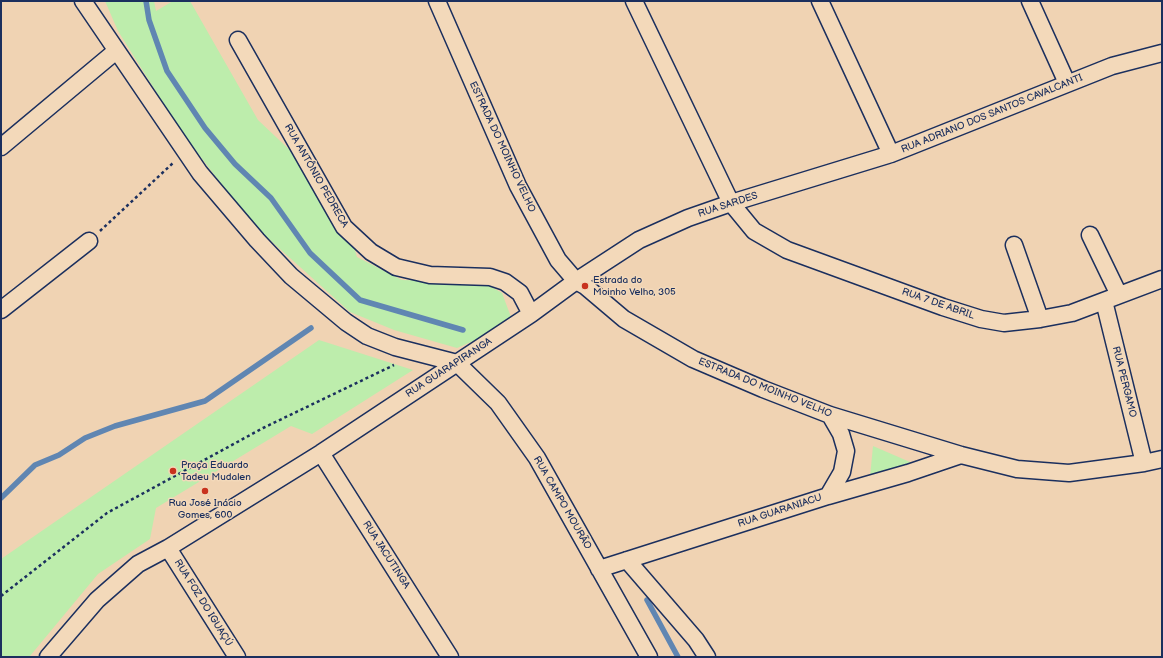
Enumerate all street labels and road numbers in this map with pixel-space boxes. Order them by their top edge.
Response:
street label: RUA ADRIANO DOS SANTOS CAVALCANTI [900,72,1084,156]
street label: ESTRADA DO MOINHO VELHO [466,80,538,214]
street label: RUA ANTÔNIO PEDRECA [281,122,351,230]
street label: RUA SARDES [697,190,759,220]
street label: RUA 7 DE ABRIL [900,286,976,322]
street label: RUA GUARAPIRANGA [404,336,494,400]
street label: RUA PERGAMO [1109,345,1139,419]
street label: ESTRADA DO MOINHO VELHO [696,356,834,420]
street label: RUA CAMPO MOURÃO [530,454,594,552]
street label: RUA GUARANIACU [736,492,824,530]
street label: RUA JACUTINGA [360,519,412,591]
street label: RUA FOZ DO IGUAÇÚ [171,557,235,649]

